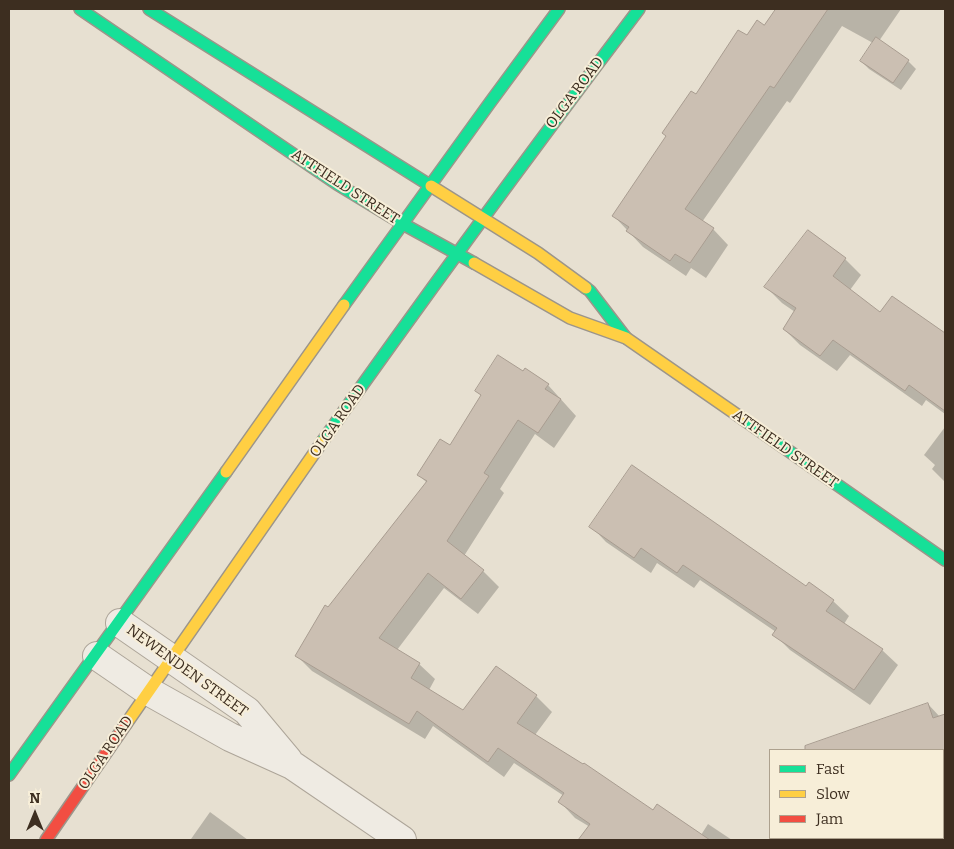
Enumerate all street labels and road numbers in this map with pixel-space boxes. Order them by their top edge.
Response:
street label: OLGA ROAD [542,54,608,132]
street label: ATTFIELD STREET [288,145,402,229]
street label: OLGA ROAD [306,381,370,461]
street label: ATTFIELD STREET [729,406,841,492]
street label: NEWENDEN STREET [123,621,251,721]
street label: OLGA ROAD [75,713,137,793]

